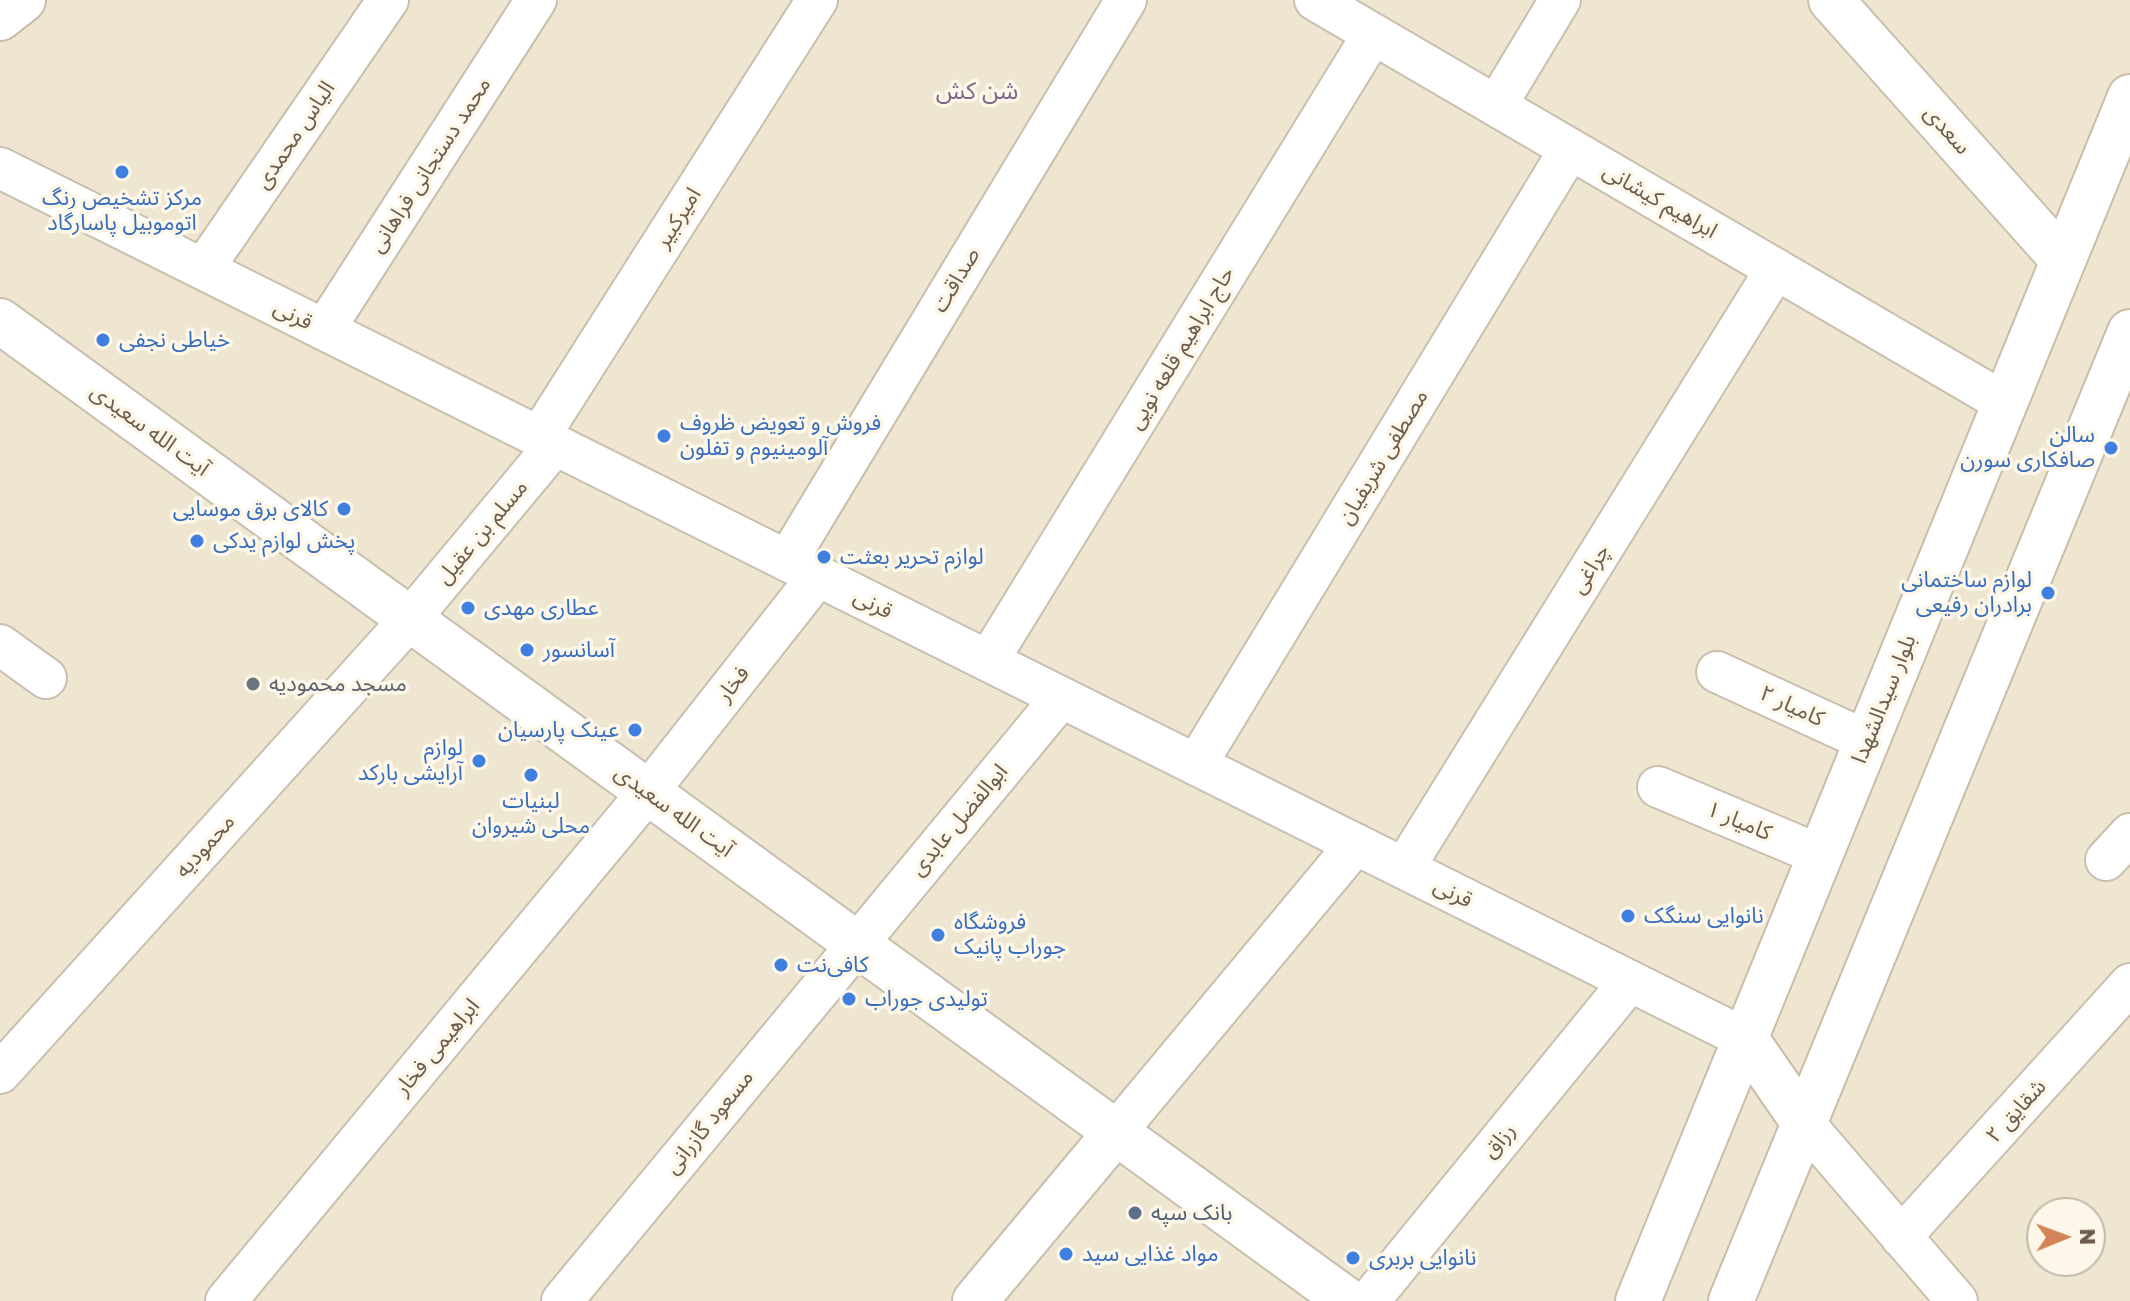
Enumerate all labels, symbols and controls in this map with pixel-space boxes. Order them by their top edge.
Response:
street label: محمد دستجانی فراهانی [363,72,497,258]
street label: الیاس محمدی [249,76,341,194]
district label: شن کش [936,77,1018,105]
street label: سعدی [1918,100,1976,160]
street label: ابراهیم کیشانی [1598,158,1722,244]
marker: مرکز تشخیص رنگ اتوموبیل پاسارگاد [113,163,131,181]
street label: امیرکبیر [649,183,707,253]
place label: مرکز تشخیص رنگ اتوموبیل پاسارگاد [42,185,202,236]
street label: صداقت [926,243,986,317]
street label: حاج ابراهیم قلعه نویی [1122,262,1240,434]
street label: قرنی [269,294,317,336]
place label: خیاطی نجفی [119,327,230,353]
marker: خیاطی نجفی [94,331,112,349]
street label: آیت الله سعیدی [85,378,215,482]
street label: مصطفی شریفیان [1332,385,1434,529]
place label: فروش و تعویض ظروف آلومینیوم و تفلون [680,410,881,462]
place label: سالن صافکاری سورن [1960,422,2095,474]
marker: فروش و تعویض ظروف آلومینیوم و تفلون [655,427,673,445]
marker: سالن صافکاری سورن [2102,439,2120,457]
street label: مسلم بن عقیل [431,474,533,590]
place label: کالای برق موسایی [173,496,328,522]
marker: کالای برق موسایی [335,500,353,518]
place label: پخش لوازم یدکی [213,528,355,554]
marker: پخش لوازم یدکی [188,532,206,550]
street label: چراغی [1565,539,1615,599]
place label: لوازم تحریر بعثت [840,544,984,570]
marker: لوازم تحریر بعثت [815,548,833,566]
place label: لوازم ساختمانی برادران رفیعی [1901,567,2032,618]
street label: قرنی [849,583,897,625]
marker: لوازم ساختمانی برادران رفیعی [2039,584,2057,602]
place label: عطاری مهدی [484,595,599,621]
marker: عطاری مهدی [459,599,477,617]
street label: بلوار سیدالشهدا [1846,631,1922,767]
place label: آسانسور [543,637,615,663]
marker: آسانسور [518,641,536,659]
street label: فخار [711,661,755,707]
place label: مسجد محمودیه [269,671,407,697]
marker: مسجد محمودیه [244,675,262,693]
street label: کامیار ۲ [1756,680,1828,732]
place label: عینک پارسیان [498,717,619,743]
marker: عینک پارسیان [626,721,644,739]
place label: لوازم آرایشی بارکد [358,735,463,786]
marker: لوازم آرایشی بارکد [470,752,488,770]
street label: آیت الله سعیدی [609,759,739,863]
street label: ابوالفضل عابدی [905,759,1013,881]
marker: لبنیات محلی شیروان [522,766,540,784]
place label: لبنیات محلی شیروان [472,788,590,840]
street label: کامیار ۱ [1703,796,1775,846]
street label: محمودیه [170,809,240,883]
street label: قرنی [1429,872,1477,914]
place label: نانوایی سنگک [1644,903,1764,929]
marker: نانوایی سنگک [1619,907,1637,925]
place label: فروشگاه جوراب پانیک [954,909,1066,960]
marker: فروشگاه جوراب پانیک [929,926,947,944]
place label: کافی‌نت [797,952,868,978]
marker: کافی‌نت [772,956,790,974]
place label: تولیدی جوراب [865,986,988,1012]
marker: تولیدی جوراب [840,990,858,1008]
street label: ابراهیمی فخار [389,993,485,1101]
street label: مسعود گازرانی [659,1065,759,1179]
street label: شقایق ۲ [1980,1074,2052,1148]
street label: رزاق [1477,1118,1521,1164]
north arrow [2026,1197,2106,1277]
place label: بانک سپه [1151,1200,1232,1226]
marker: بانک سپه [1126,1204,1144,1222]
text: N [2075,1228,2102,1245]
place label: مواد غذایی سید [1082,1241,1219,1267]
marker: مواد غذایی سید [1057,1245,1075,1263]
place label: نانوایی بربری [1369,1245,1476,1271]
marker: نانوایی بربری [1344,1249,1362,1267]

